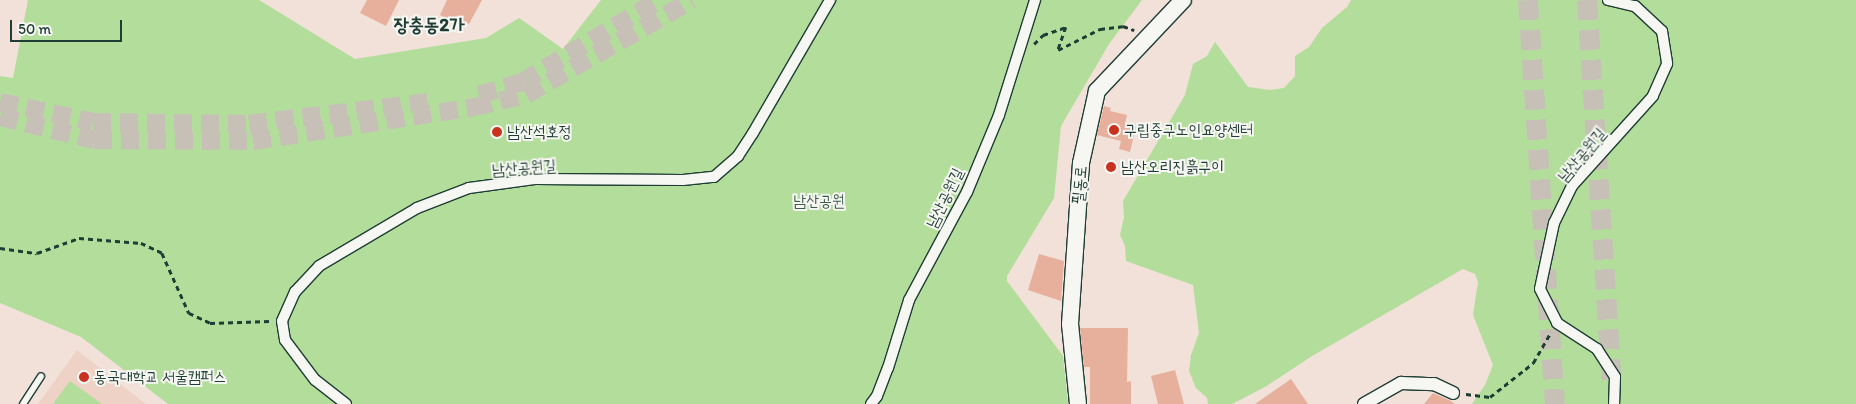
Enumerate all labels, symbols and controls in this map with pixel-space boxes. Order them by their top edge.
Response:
scale bar [12,10,125,42]
district label: 장충동2가 [393,14,465,36]
text: 50 m [18,20,51,38]
place label: 구립중구노인요양센터 [1124,120,1253,140]
place label: 남산석호정 [507,122,571,142]
marker: 구립중구노인요양센터 [1108,124,1120,136]
street label: 남산공원길 [1554,124,1610,186]
marker: 남산석호정 [491,126,503,138]
street label: 남산공원길 [491,156,557,180]
place label: 남산오리진흙구이 [1121,157,1224,177]
marker: 남산오리진흙구이 [1105,161,1117,173]
street label: 남산공원길 [922,165,968,231]
street label: 필동로 [1069,165,1091,205]
park label: 남산공원 [793,191,845,211]
place label: 동국대학교 서울캠퍼스 [94,367,226,387]
marker: 동국대학교 서울캠퍼스 [78,371,90,383]

